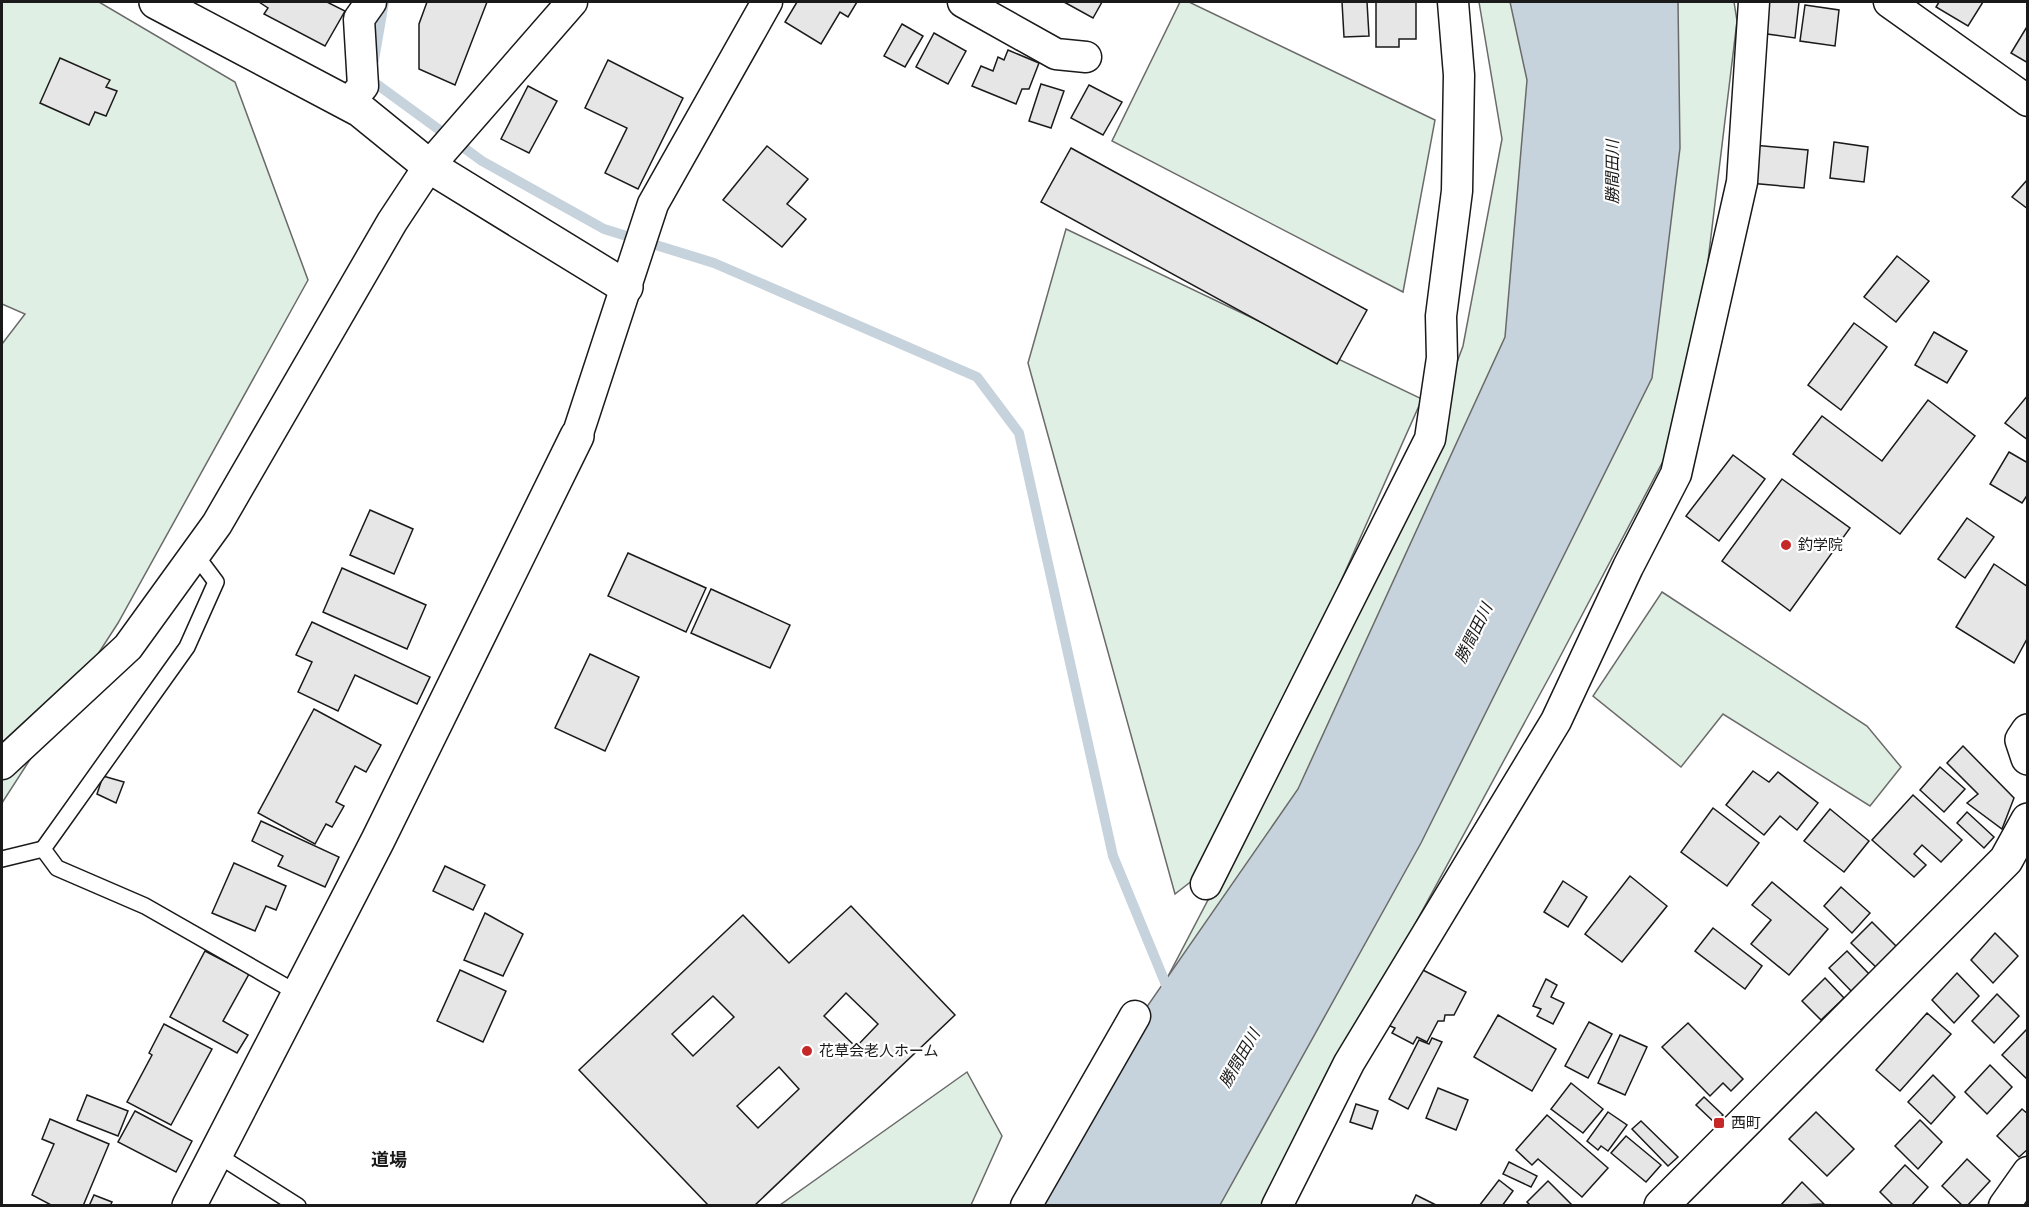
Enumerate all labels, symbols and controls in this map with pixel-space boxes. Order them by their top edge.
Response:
water label: 勝間田川 [1603,138,1622,204]
place label: 釣学院 [1798,536,1843,554]
marker: 釣学院 [1779,538,1793,552]
water label: 勝間田川 [1451,599,1497,666]
water label: 勝間田川 [1215,1024,1265,1091]
place label: 花草会老人ホーム [819,1042,939,1060]
marker: 花草会老人ホーム [800,1044,814,1058]
place label: 西町 [1731,1114,1761,1132]
marker: 西町 [1712,1116,1726,1130]
district label: 道場 [371,1149,407,1171]

